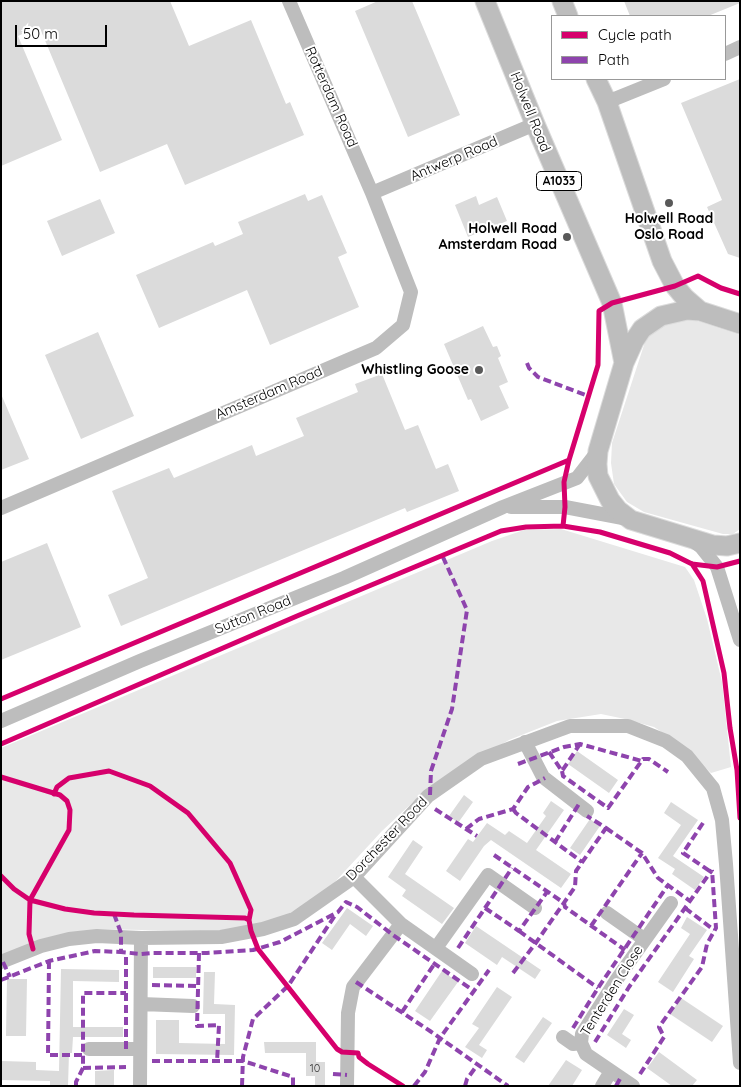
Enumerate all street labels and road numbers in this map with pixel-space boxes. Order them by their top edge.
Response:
street label: Rotterdam Road [301,44,361,150]
street label: Holwell Road [506,69,554,155]
street label: Antwerp Road [408,133,500,185]
road number: A1033 [536,172,582,190]
street label: Amsterdam Road [213,363,325,423]
street label: Sutton Road [213,592,293,638]
street label: Dorchester Road [343,794,431,884]
street label: Tenterden Close [577,942,647,1040]

